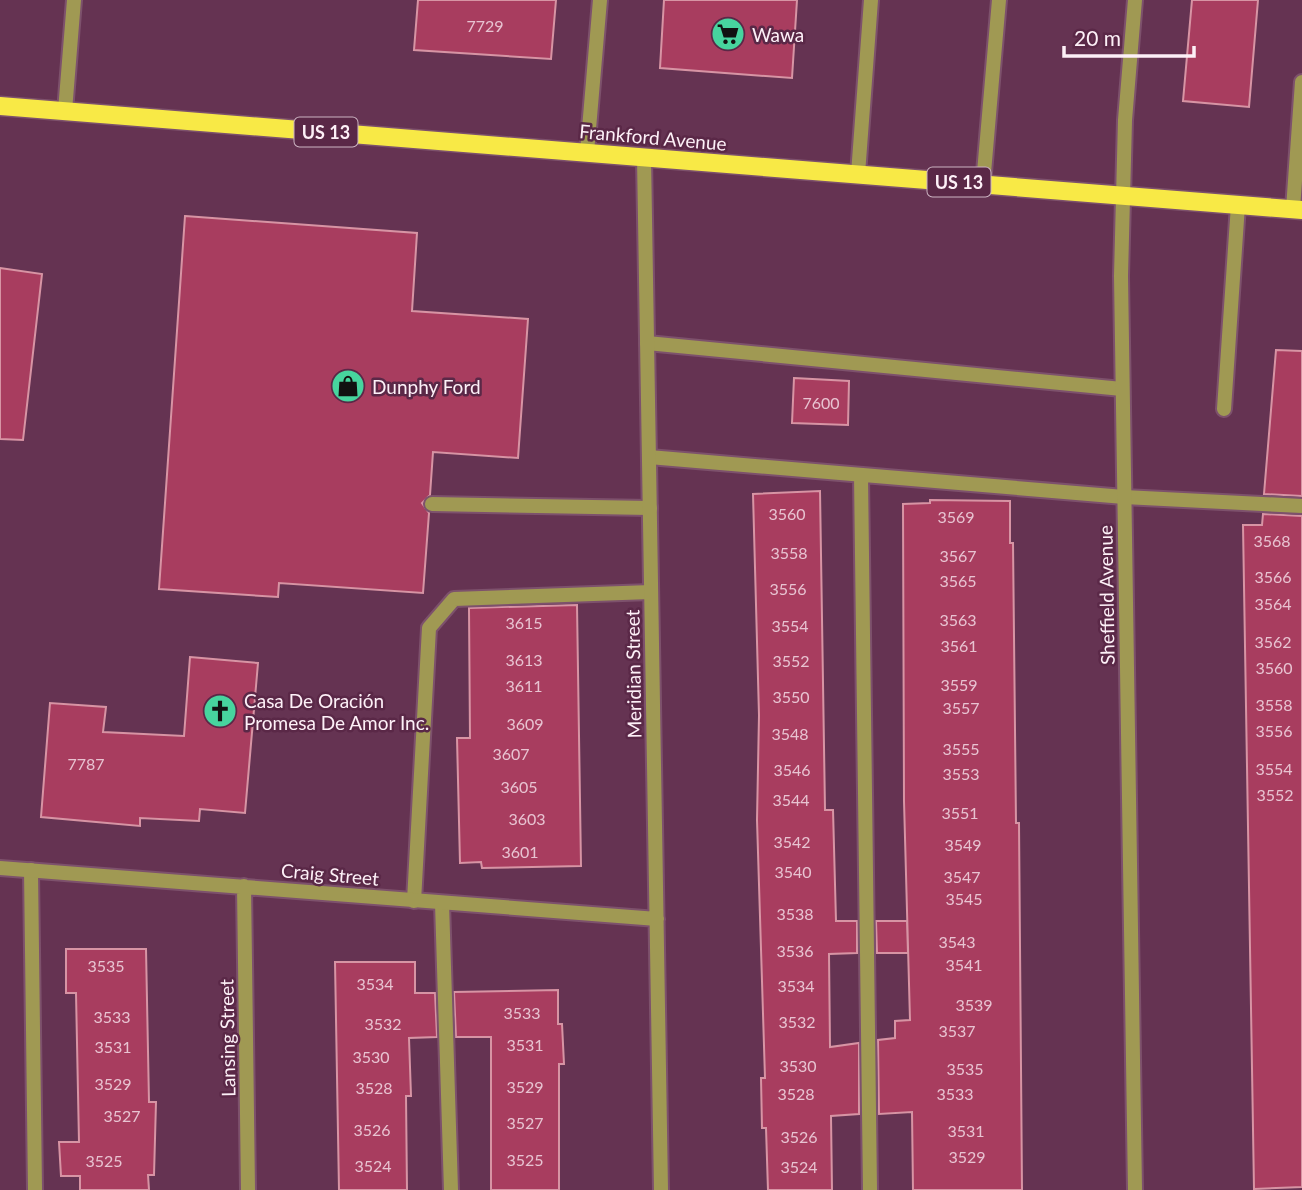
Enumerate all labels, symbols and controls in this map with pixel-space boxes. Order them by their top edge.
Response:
scale bar [1064,14,1194,58]
supermarket icon: Wawa [709,15,747,53]
house number: 7729 [466,16,504,35]
place label: Wawa [752,23,804,46]
text: 20 m [1074,25,1121,50]
road number: US 13 [294,118,358,146]
street label: Frankford Avenue [578,119,728,155]
road number: US 13 [928,168,990,196]
shop icon: Dunphy Ford [329,367,367,405]
place label: Dunphy Ford [372,375,481,398]
house number: 7600 [802,393,840,412]
house number: 3560 [768,504,806,523]
house number: 3569 [937,507,975,526]
street label: Sheffield Avenue [1093,525,1119,665]
house number: 3568 [1253,531,1291,550]
house number: 3558 [770,543,808,562]
house number: 3567 [939,546,977,565]
house number: 3566 [1254,567,1292,586]
house number: 3565 [939,571,977,590]
house number: 3556 [769,579,807,598]
house number: 3564 [1254,594,1292,613]
street label: Meridian Street [620,609,646,739]
house number: 3563 [939,610,977,629]
house number: 3615 [505,613,543,632]
house number: 3554 [771,616,809,635]
house number: 3562 [1254,632,1292,651]
house number: 3561 [940,636,978,655]
house number: 3613 [505,650,543,669]
house number: 3552 [772,651,810,670]
house number: 3560 [1255,658,1293,677]
house number: 3559 [940,675,978,694]
house number: 3611 [505,676,543,695]
house number: 3550 [772,687,810,706]
place label: Casa De Oración Promesa De Amor Inc. [244,689,429,734]
church icon: Casa De Oración Promesa De Amor Inc. [201,692,239,730]
house number: 3558 [1255,695,1293,714]
house number: 3557 [942,698,980,717]
house number: 3609 [506,714,544,733]
house number: 3556 [1255,721,1293,740]
house number: 3548 [771,724,809,743]
house number: 3555 [942,739,980,758]
house number: 3607 [492,744,530,763]
house number: 7787 [67,754,105,773]
house number: 3554 [1255,759,1293,778]
house number: 3546 [773,760,811,779]
house number: 3553 [942,764,980,783]
house number: 3605 [500,777,538,796]
house number: 3552 [1256,785,1294,804]
house number: 3544 [772,790,810,809]
house number: 3551 [941,803,979,822]
house number: 3603 [508,809,546,828]
house number: 3542 [773,832,811,851]
house number: 3549 [944,835,982,854]
house number: 3601 [501,842,539,861]
street label: Craig Street [280,858,380,890]
house number: 3540 [774,862,812,881]
house number: 3547 [943,867,981,886]
house number: 3545 [945,889,983,908]
house number: 3538 [776,904,814,923]
house number: 3543 [938,932,976,951]
house number: 3536 [776,941,814,960]
house number: 3541 [945,955,983,974]
house number: 3535 [87,956,125,975]
house number: 3534 [356,974,394,993]
house number: 3534 [777,976,815,995]
street label: Lansing Street [214,979,240,1097]
house number: 3539 [955,995,993,1014]
house number: 3533 [503,1003,541,1022]
house number: 3533 [93,1007,131,1026]
house number: 3532 [778,1012,816,1031]
house number: 3532 [364,1014,402,1033]
house number: 3537 [938,1021,976,1040]
house number: 3531 [506,1035,544,1054]
house number: 3531 [94,1037,132,1056]
house number: 3530 [352,1047,390,1066]
house number: 3530 [779,1056,817,1075]
house number: 3535 [946,1059,984,1078]
house number: 3529 [94,1074,132,1093]
house number: 3529 [506,1077,544,1096]
house number: 3528 [355,1078,393,1097]
house number: 3528 [777,1084,815,1103]
house number: 3533 [936,1084,974,1103]
house number: 3527 [103,1106,141,1125]
house number: 3527 [506,1113,544,1132]
house number: 3526 [353,1120,391,1139]
house number: 3531 [947,1121,985,1140]
house number: 3526 [780,1127,818,1146]
house number: 3529 [948,1147,986,1166]
house number: 3525 [506,1150,544,1169]
house number: 3525 [85,1151,123,1170]
house number: 3524 [354,1156,392,1175]
house number: 3524 [780,1157,818,1176]

